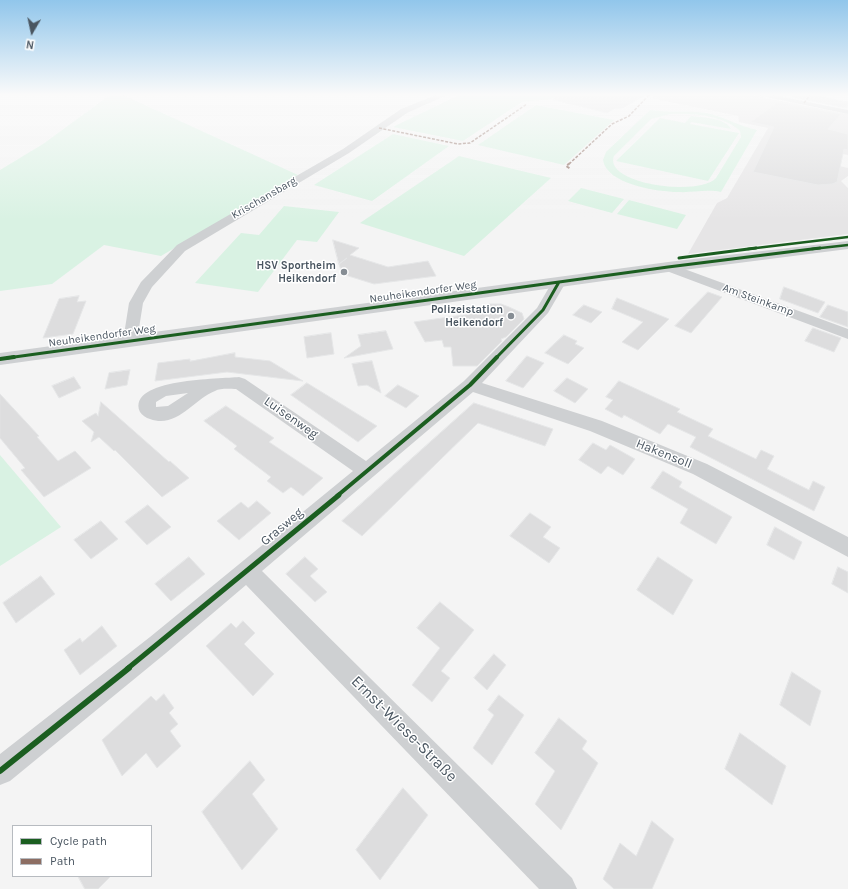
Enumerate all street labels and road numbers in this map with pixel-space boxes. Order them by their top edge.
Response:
street label: Krischansbarg [229,174,299,222]
street label: Neuheikendorfer Weg [369,278,477,306]
street label: Am Steinkamp [721,281,795,319]
street label: Neuheikendorfer Weg [48,322,156,350]
street label: Luisenweg [261,394,321,442]
street label: Hakensoll [634,436,694,472]
street label: Grasweg [258,505,306,549]
street label: Ernst-Wiese-Straße [347,672,461,786]

